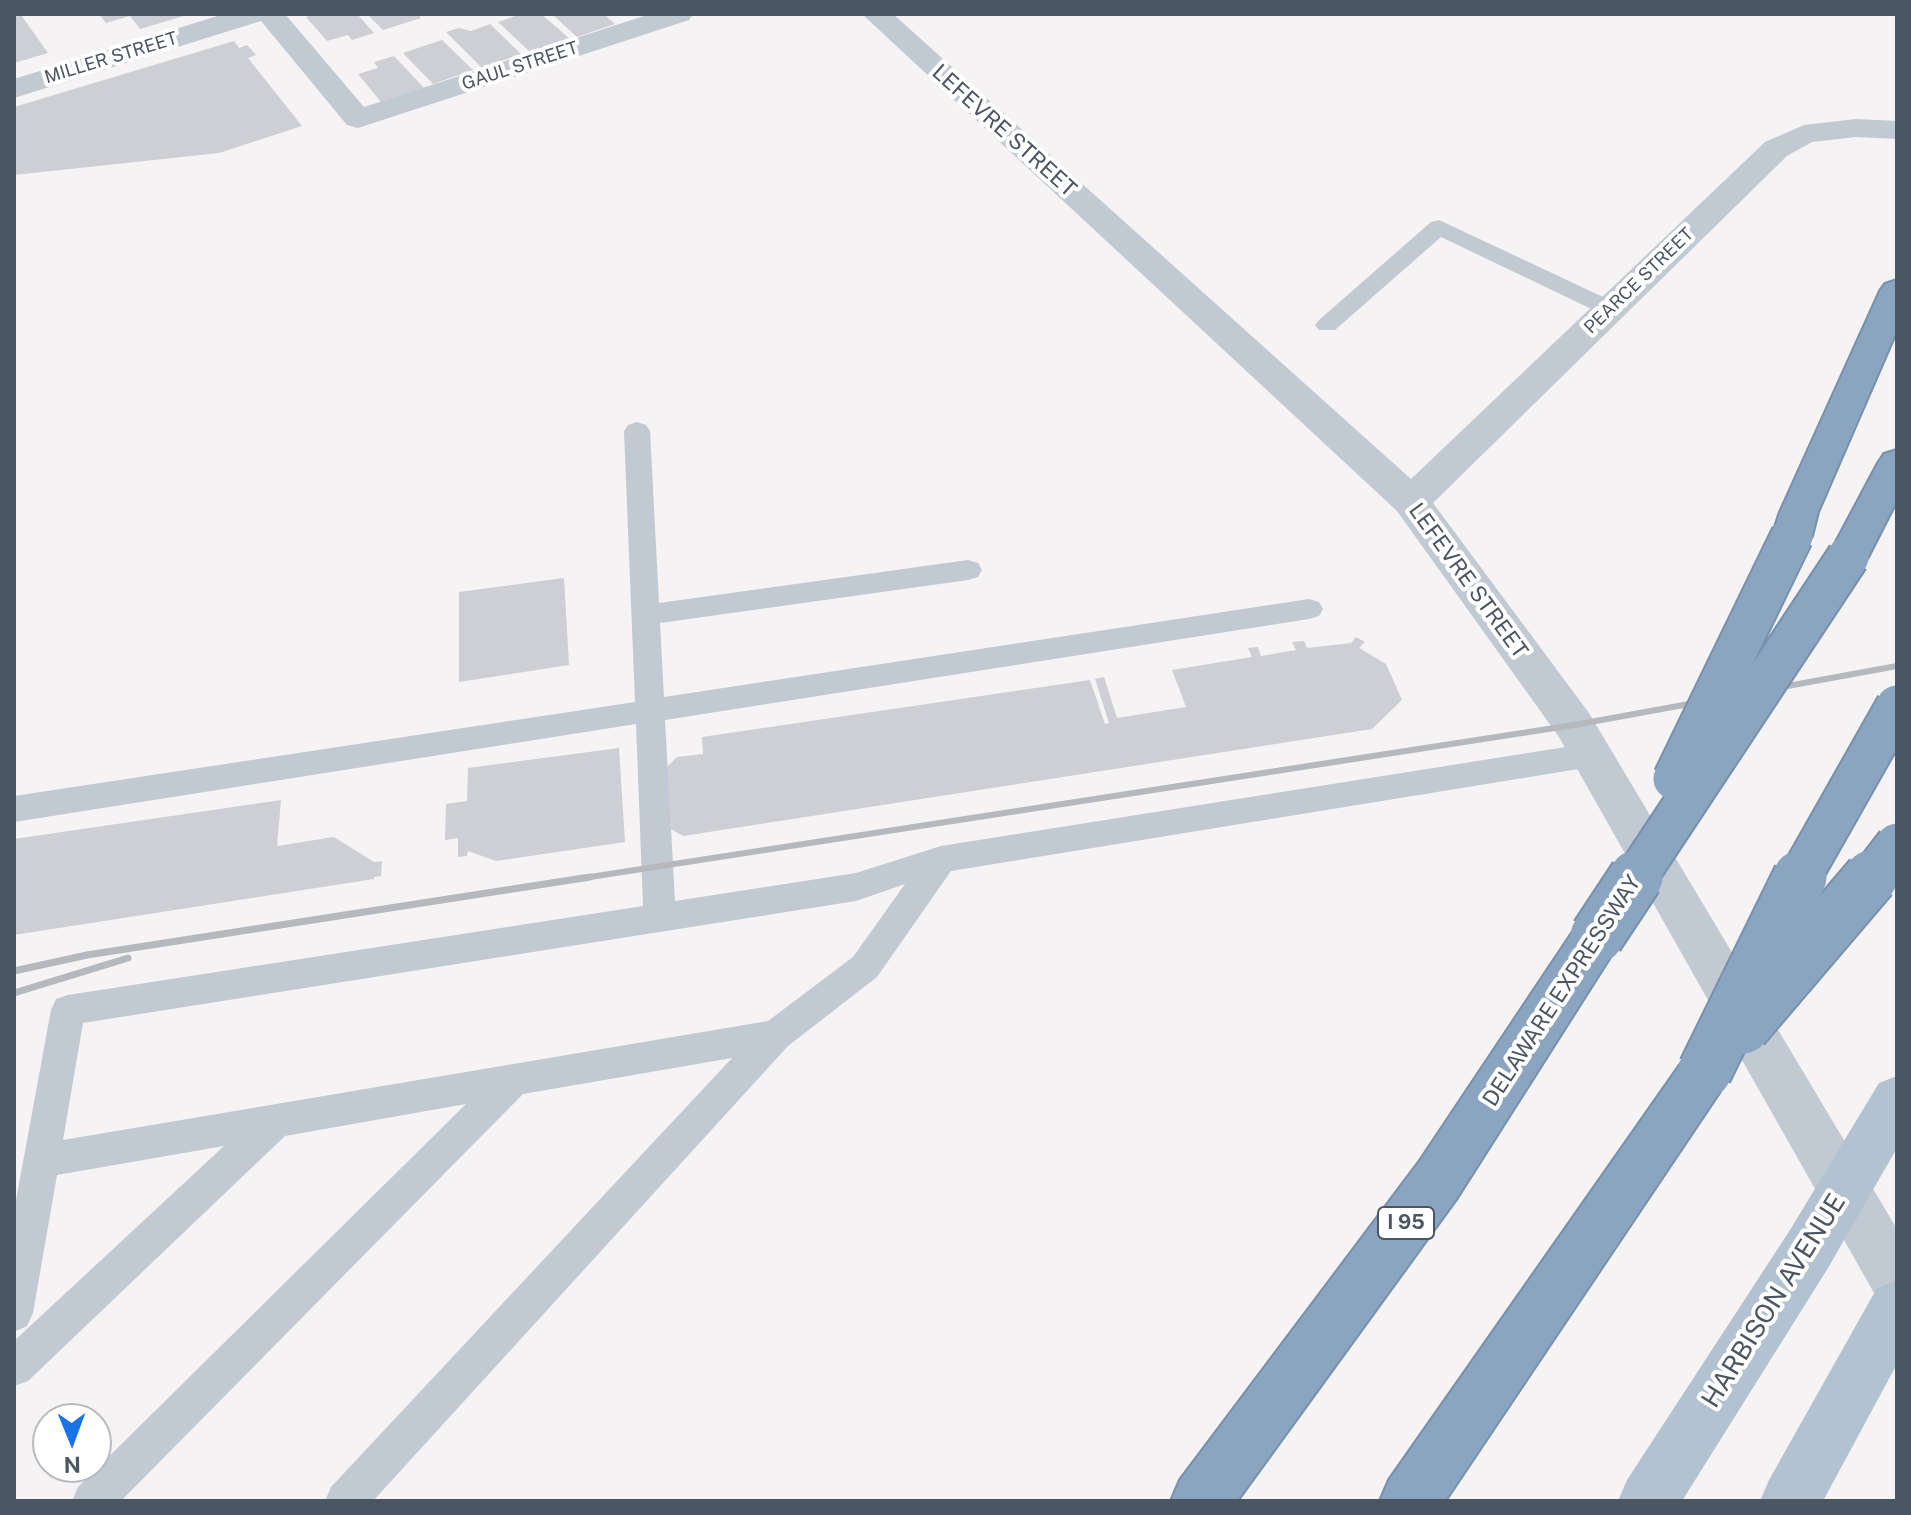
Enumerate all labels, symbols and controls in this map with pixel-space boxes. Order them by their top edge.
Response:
street label: MILLER STREET [42,28,180,88]
street label: GAUL STREET [459,37,581,95]
street label: LEFEVRE STREET [926,59,1082,203]
street label: PEARCE STREET [1580,223,1698,339]
street label: LEFEVRE STREET [1403,498,1533,664]
street label: DELAWARE EXPRESSWAY [1477,871,1647,1111]
street label: HARBISON AVENUE [1696,1188,1852,1414]
road number: I 95 [1378,1207,1434,1239]
north arrow [32,1403,112,1483]
text: N [64,1452,81,1478]

